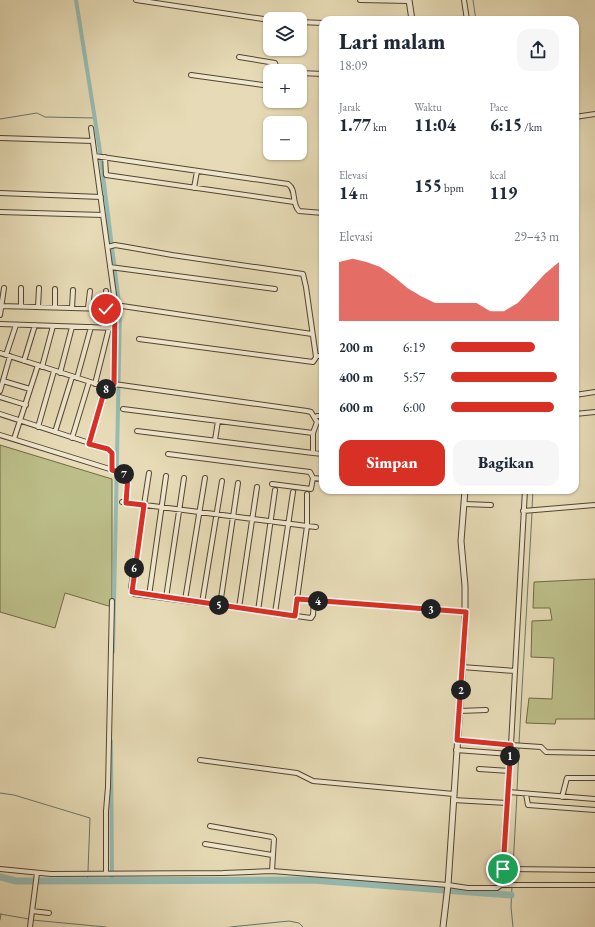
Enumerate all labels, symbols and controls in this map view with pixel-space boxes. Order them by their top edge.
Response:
map controls [263,12,307,160]
button: layers [263,12,307,56]
text: Lari malam [339,27,445,56]
button: share [517,29,559,71]
text: 18:09 [339,57,367,74]
button: + [263,64,307,108]
text: Jarak [339,100,360,114]
text: Waktu [414,100,442,114]
text: Pace [490,100,508,114]
text: 1.77 [339,114,371,136]
text: 11:04 [414,114,456,136]
text: 6:15 [490,114,522,136]
button: − [263,116,307,160]
text: km [371,120,387,134]
text: /km [522,120,542,134]
text: Elevasi [339,168,367,182]
text: kcal [490,168,506,182]
text: 155 [414,175,442,197]
text: bpm [442,181,464,195]
text: 14 [339,182,357,204]
text: 119 [490,182,517,204]
text: m [357,188,368,202]
text: Elevasi [339,228,373,245]
text: 29–43 m [514,228,559,245]
pin [89,292,123,326]
icon: check [95,298,117,320]
text: 200 m [339,339,373,356]
text: 6:19 [403,339,425,356]
text: 400 m [339,369,373,386]
text: 5:57 [403,369,425,386]
pin: 8 [96,379,116,399]
text: 8 [103,382,109,396]
text: 600 m [339,399,373,416]
text: 6:00 [403,399,425,416]
button: Simpan [339,440,445,486]
button: Bagikan [453,440,559,486]
pin: 7 [114,464,134,484]
text: 7 [121,467,127,481]
pin: 6 [124,558,144,578]
text: 6 [131,561,137,575]
pin: 4 [308,591,328,611]
text: 4 [315,594,321,608]
pin: 5 [209,595,229,615]
text: 5 [216,598,222,612]
pin: 3 [421,599,441,619]
text: 3 [428,602,434,616]
pin: 2 [451,680,471,700]
text: 2 [458,683,464,697]
pin: 1 [500,746,520,766]
text: 1 [507,749,513,763]
pin [486,852,520,886]
icon: arrive [492,858,514,880]

